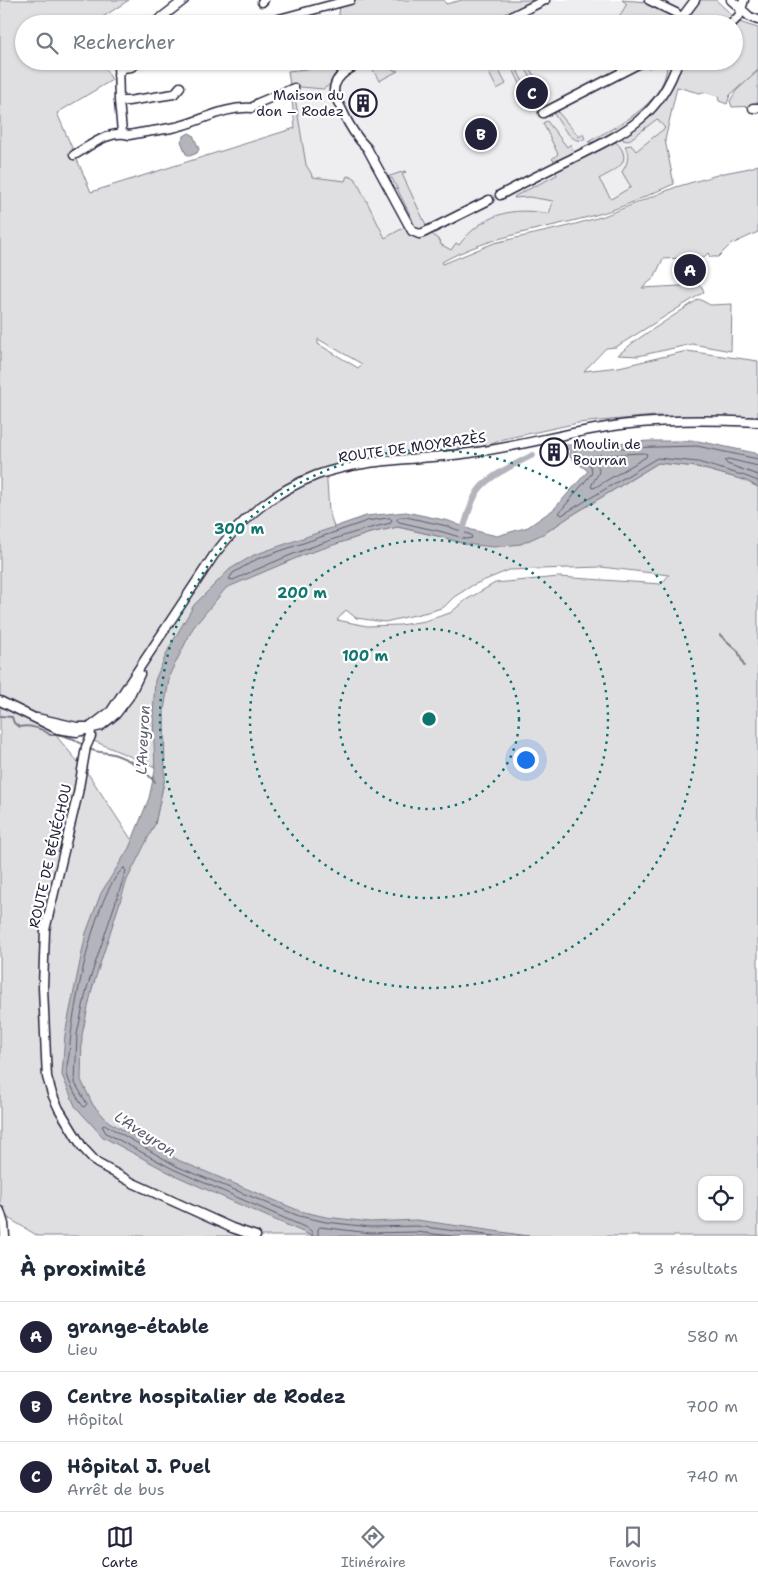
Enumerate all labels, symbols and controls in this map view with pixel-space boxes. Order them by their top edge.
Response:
search box [15,15,743,70]
icon: search [33,29,61,57]
text: Rechercher [73,30,176,55]
pin: C [516,74,548,112]
place label: Maison du don – Rodez [256,86,344,120]
building icon: Maison du don – Rodez [348,88,378,118]
pin: B [465,115,497,153]
pin: A [674,251,706,289]
street label: ROUTE DE MOYRAZÈS [337,428,487,466]
place label: Moulin de Bourran [573,435,641,469]
building icon: Moulin de Bourran [539,437,569,467]
text: 300 m [214,519,264,539]
text: 200 m [277,583,327,603]
text: 100 m [342,646,388,666]
water label: L'Aveyron [131,705,155,775]
centre of rings [420,710,438,728]
your location [513,747,539,773]
street label: ROUTE DE BÉNÉCHOU [25,782,75,930]
water label: L'Aveyron [110,1107,180,1161]
map controls [698,1176,743,1221]
button: locate [698,1176,743,1221]
text: À proximité [20,1255,146,1283]
text: 3 résultats [653,1258,738,1279]
text: grange-étable [67,1314,209,1339]
text: A [30,1326,42,1347]
text: 580 m [687,1326,738,1347]
text: Lieu [67,1339,98,1360]
text: Centre hospitalier de Rodez [67,1384,346,1409]
text: B [31,1396,41,1417]
text: 700 m [686,1396,738,1417]
text: Hôpital [67,1409,123,1430]
text: Hôpital J. Puel [67,1454,211,1479]
text: C [31,1466,41,1487]
text: 740 m [686,1466,738,1487]
text: Arrêt de bus [67,1479,165,1500]
tab: Carte [101,1523,138,1571]
tab: Itinéraire [341,1523,406,1571]
tab: Favoris [609,1523,657,1571]

